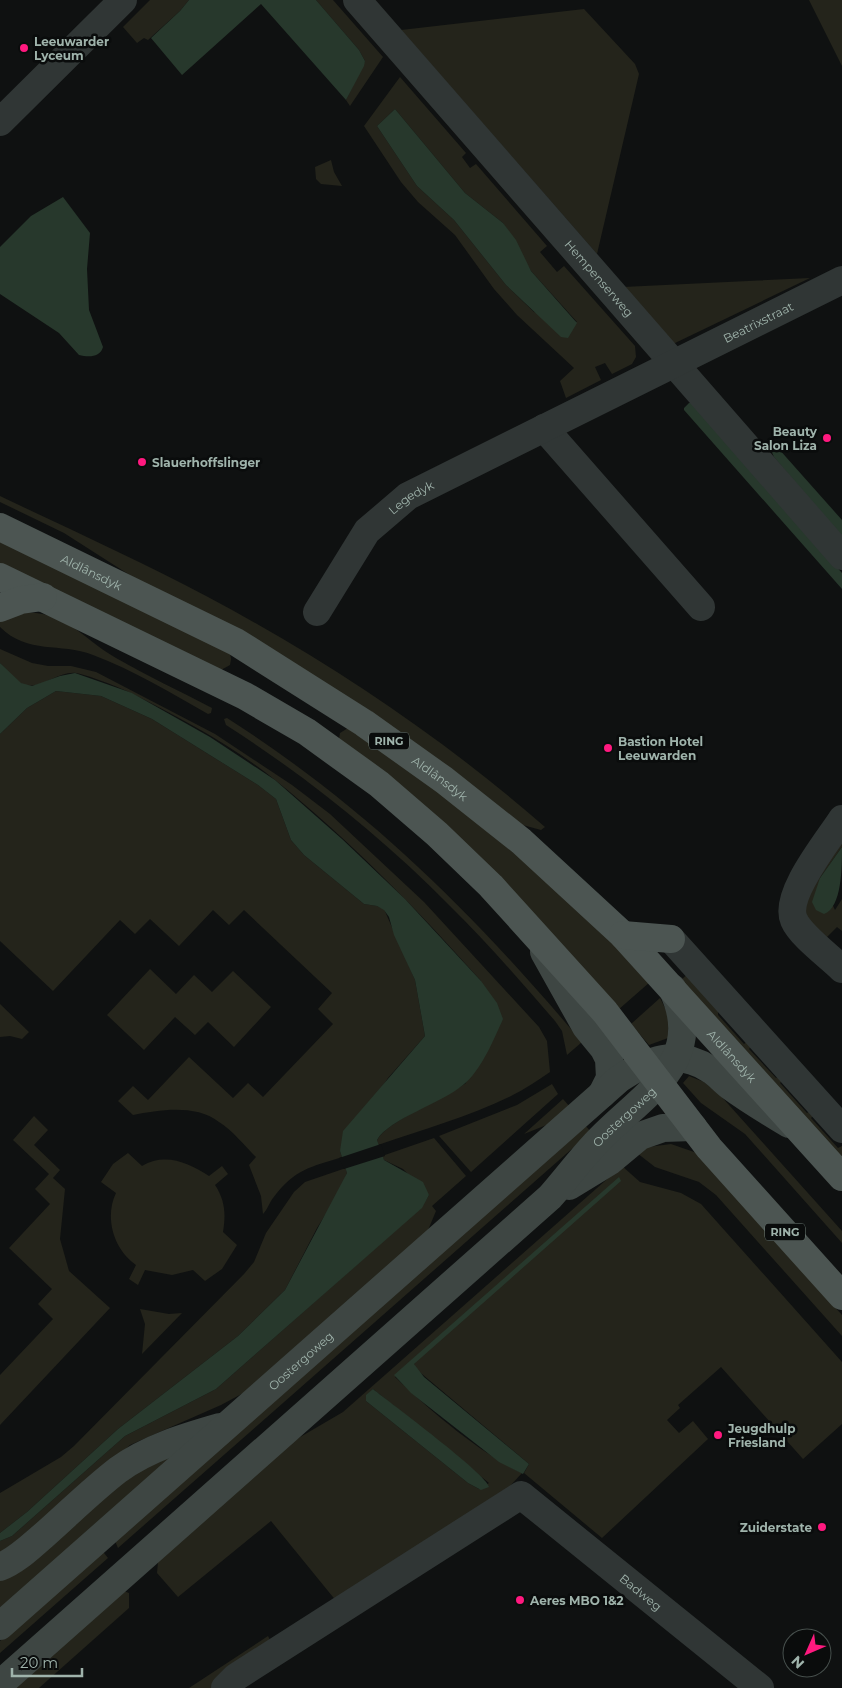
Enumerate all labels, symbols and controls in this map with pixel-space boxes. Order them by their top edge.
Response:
place label: Leeuwarder Lyceum [34,34,109,63]
marker: Leeuwarder Lyceum [18,42,30,54]
street label: Hempenserweg [562,237,637,320]
street label: Beatrixstraat [720,298,796,346]
place label: Beauty Salon Liza [754,424,818,453]
marker: Beauty Salon Liza [821,432,833,444]
place label: Slauerhoffslinger [152,455,260,470]
marker: Slauerhoffslinger [136,456,148,468]
street label: Legedyk [385,477,437,517]
street label: Aldlânsdyk [59,550,125,593]
road number: RING [369,732,409,749]
place label: Bastion Hotel Leeuwarden [618,734,703,763]
marker: Bastion Hotel Leeuwarden [602,742,614,754]
street label: Aldlânsdyk [409,752,472,804]
street label: Aldlânsdyk [705,1026,761,1086]
street label: Oostergoweg [589,1083,659,1150]
road number: RING [765,1224,805,1240]
street label: Oostergoweg [265,1328,336,1393]
place label: Jeugdhulp Friesland [727,1421,795,1450]
marker: Jeugdhulp Friesland [712,1429,724,1441]
place label: Zuiderstate [740,1520,812,1535]
marker: Zuiderstate [816,1521,828,1533]
street label: Badweg [617,1570,665,1614]
place label: Aeres MBO 1&2 [529,1593,624,1608]
marker: Aeres MBO 1&2 [514,1594,526,1606]
north arrow [782,1628,832,1678]
scale bar [12,1646,82,1678]
text: N [787,1652,808,1673]
text: 20 m [20,1653,58,1672]

